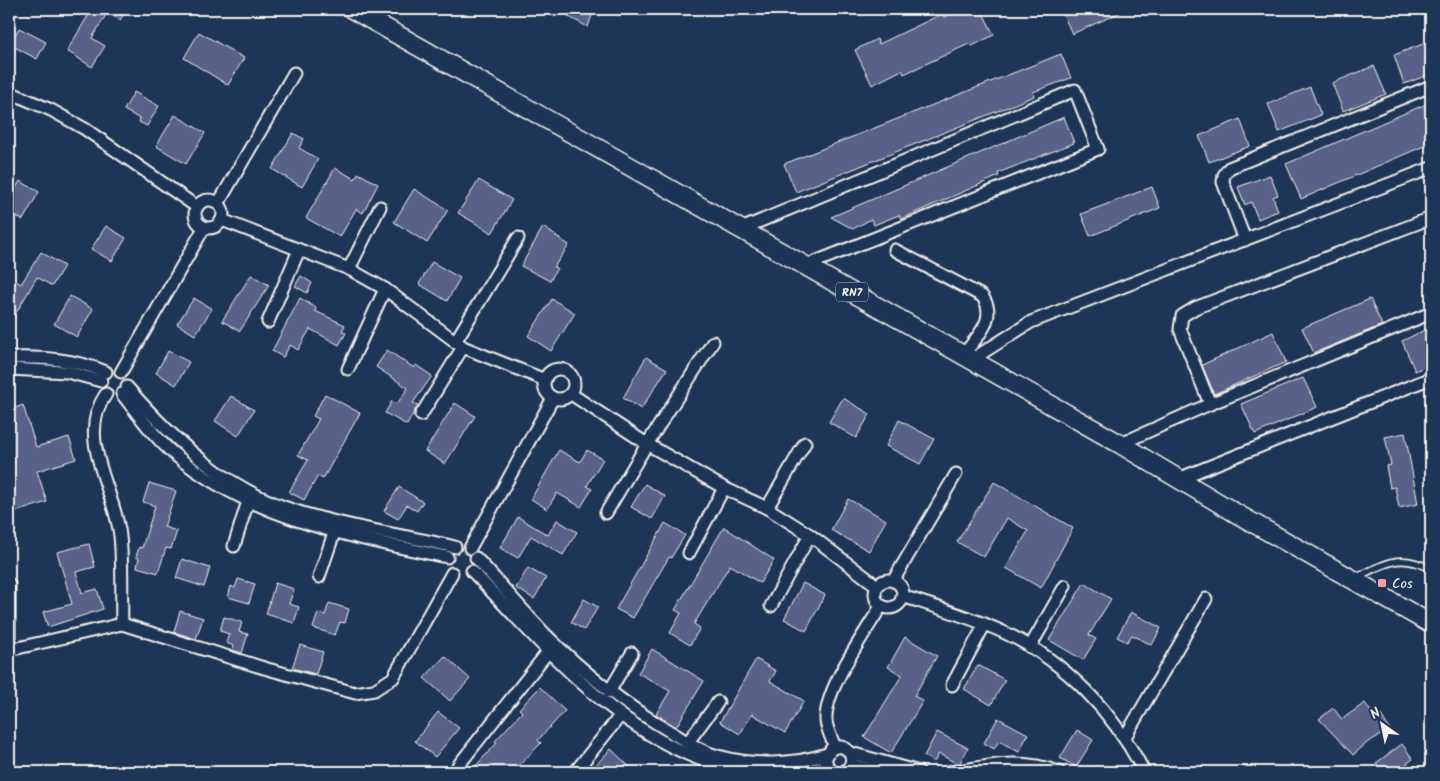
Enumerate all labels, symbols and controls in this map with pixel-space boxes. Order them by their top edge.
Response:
road number: RN7 [836,282,868,302]
place label: Cos [1392,573,1413,595]
marker: Cos [1376,577,1388,589]
north arrow [1358,698,1408,748]
text: N [1366,702,1385,726]

